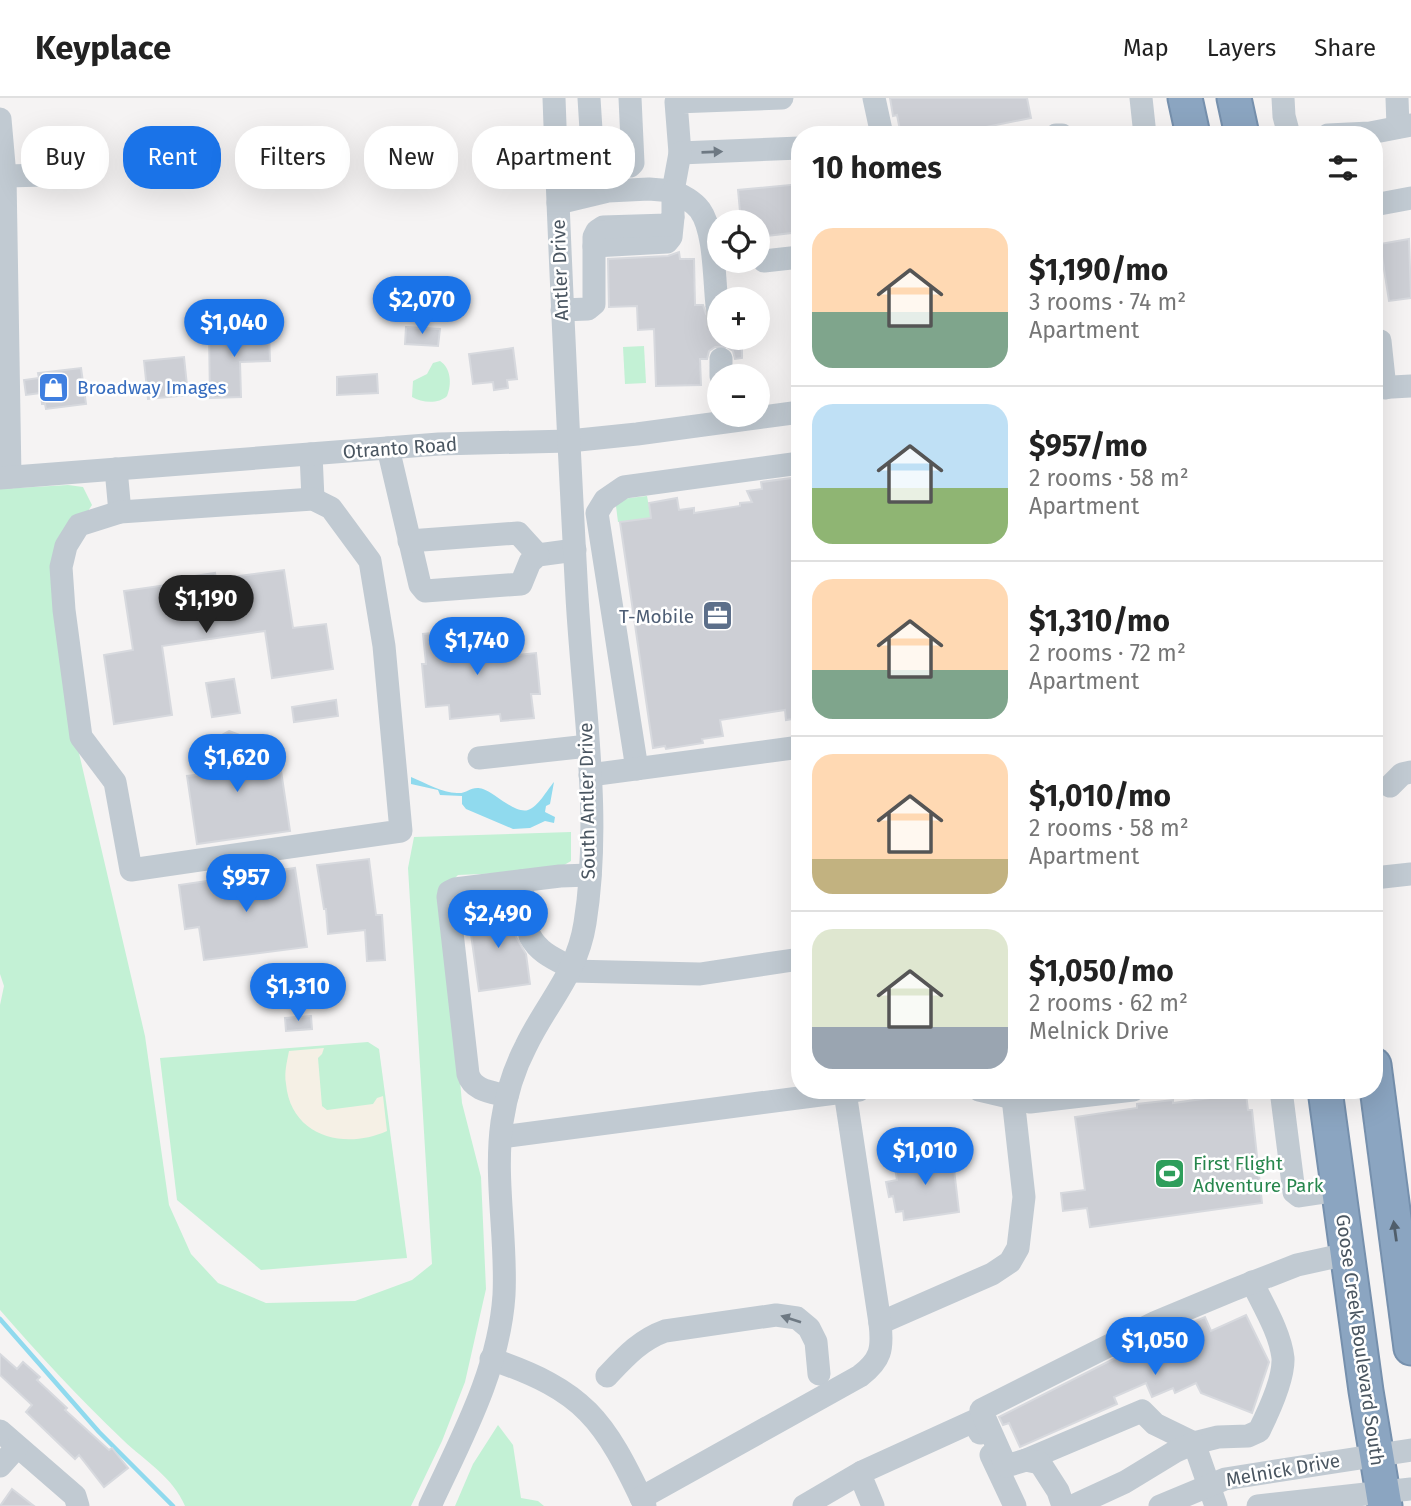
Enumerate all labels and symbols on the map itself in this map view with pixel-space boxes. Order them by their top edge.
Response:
one-way arrow [701,147,723,158]
street label: Antler Drive [547,219,573,321]
pin: $2,070 [365,276,479,336]
pin: $1,040 [177,300,291,359]
shop icon: Broadway Images [37,370,71,404]
place label: Broadway Images [77,376,227,399]
street label: Otranto Road [342,433,458,463]
pin: $1,190 [149,575,263,635]
office icon: T-Mobile [700,599,734,633]
place label: T-Mobile [619,605,694,628]
pin: $1,740 [420,618,534,677]
street label: South Antler Drive [574,722,600,880]
pin: $1,620 [180,734,294,794]
pin: $957 [205,854,287,914]
pin: $2,490 [441,890,555,950]
pin: $1,310 [241,964,355,1023]
pin: $1,010 [868,1128,982,1187]
place label: First Flight Adventure Park [1193,1152,1324,1197]
sports icon: First Flight Adventure Park [1153,1157,1187,1191]
street label: Goose Creek Boulevard South [1331,1213,1389,1467]
one-way arrow [1389,1220,1400,1242]
one-way arrow [781,1313,802,1323]
pin: $1,050 [1098,1318,1212,1377]
street label: Melnick Drive [1224,1449,1342,1491]

